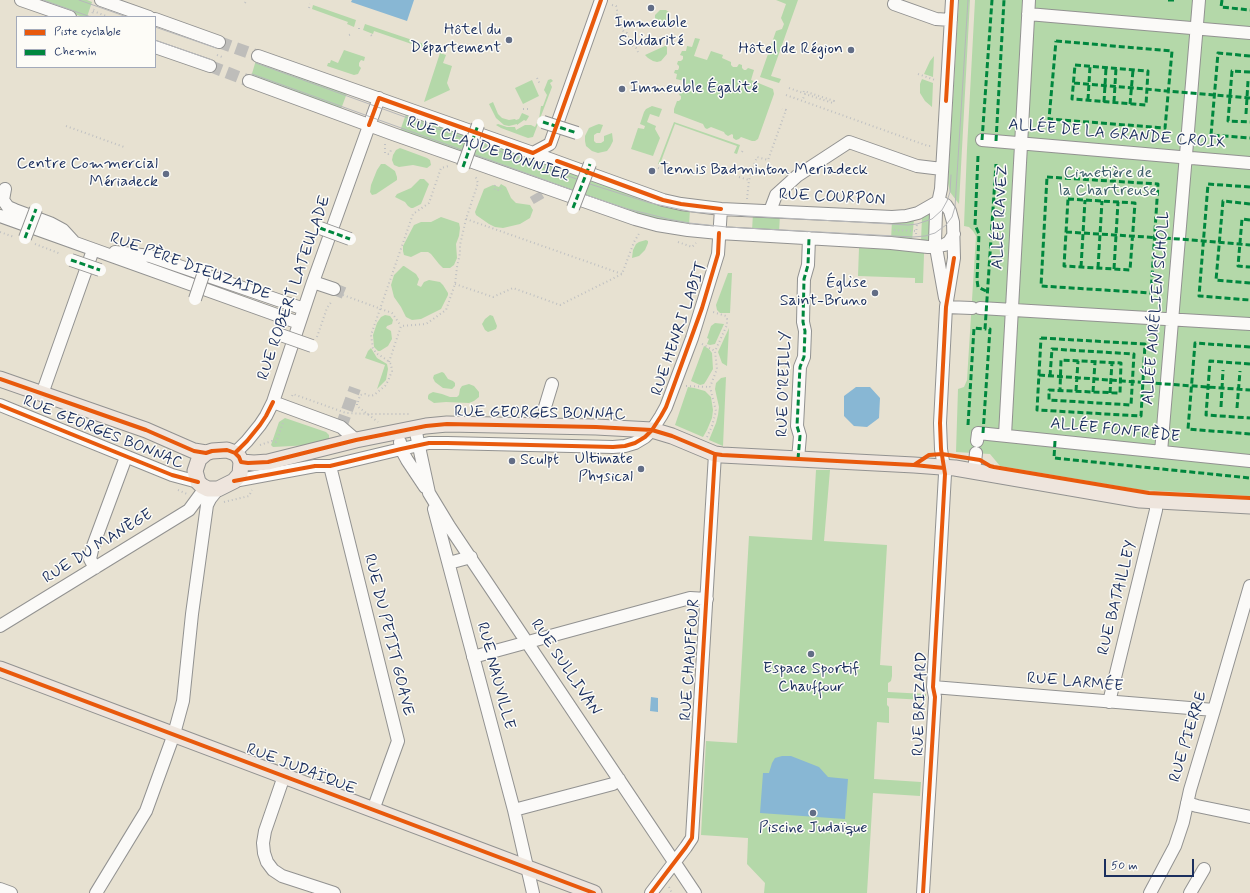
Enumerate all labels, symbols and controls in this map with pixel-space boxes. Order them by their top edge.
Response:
marker: Immeuble Solidarité [646,3,656,13]
place label: Immeuble Solidarité [615,14,687,52]
legend [16,16,156,68]
place label: Hôtel du Département [410,21,501,59]
text: Piste cyclable [54,24,121,40]
marker: Hôtel du Département [504,35,514,45]
place label: Hôtel de Région [738,40,843,60]
text: Chemin [54,44,97,60]
marker: Hôtel de Région [846,45,856,55]
place label: Immeuble Égalité [630,79,758,99]
marker: Immeuble Égalité [617,84,627,94]
street label: RUE CLAUDE BONNIER [404,113,572,187]
street label: ALLÉE DE LA GRANDE CROIX [1007,116,1227,154]
place label: Centre Commercial Mériadeck [16,155,158,193]
place label: Tennis Badminton Meriadeck [660,161,868,181]
street label: ALLÉE RAVEZ [989,164,1013,270]
park label: Cimetière de la Chartreuse [1059,164,1157,202]
marker: Tennis Badminton Meriadeck [647,166,657,176]
marker: Centre Commercial Mériadeck [161,169,171,179]
street label: RUE COURPON [778,186,886,210]
street label: RUE ROBERT LATEULADE [254,193,336,383]
street label: ALLÉE AURÉLIEN SCHOLL [1139,210,1175,406]
street label: RUE PÈRE DIEUZAIDE [107,229,273,305]
street label: RUE HENRI LABIT [648,259,712,399]
place label: Église Saint-Bruno [780,274,867,312]
marker: Église Saint-Bruno [870,288,880,298]
street label: RUE O'REILLY [774,331,796,437]
street label: RUE GEORGES BONNAC [20,392,186,474]
street label: RUE GEORGES BONNAC [454,403,626,425]
street label: ALLÉE FONFRÈDE [1049,415,1181,447]
place label: Ultimate Physical [575,450,633,488]
place label: Sculpt [520,451,559,471]
marker: Sculpt [507,456,517,466]
marker: Ultimate Physical [636,464,646,474]
street label: RUE DU MANÈGE [40,505,156,589]
street label: RUE BATAILLEY [1095,539,1141,657]
street label: RUE DU PETIT GOAVE [359,552,417,718]
street label: RUE CHAUFFOUR [677,598,705,722]
street label: RUE SULLIVAN [526,616,604,720]
street label: RUE NAUVILLE [471,620,519,732]
marker: Espace Sportif Chauffour [806,649,816,659]
street label: RUE BRIZARD [910,652,932,756]
place label: Espace Sportif Chauffour [763,660,859,698]
street label: RUE LARMÉE [1026,669,1124,697]
street label: RUE PIERRE [1166,689,1212,785]
street label: RUE JUDAÏQUE [243,740,359,800]
marker: Piscine Judaïque [808,808,818,818]
place label: Piscine Judaïque [759,819,867,839]
scale bar [1106,851,1196,877]
text: 50 m [1111,858,1138,874]

